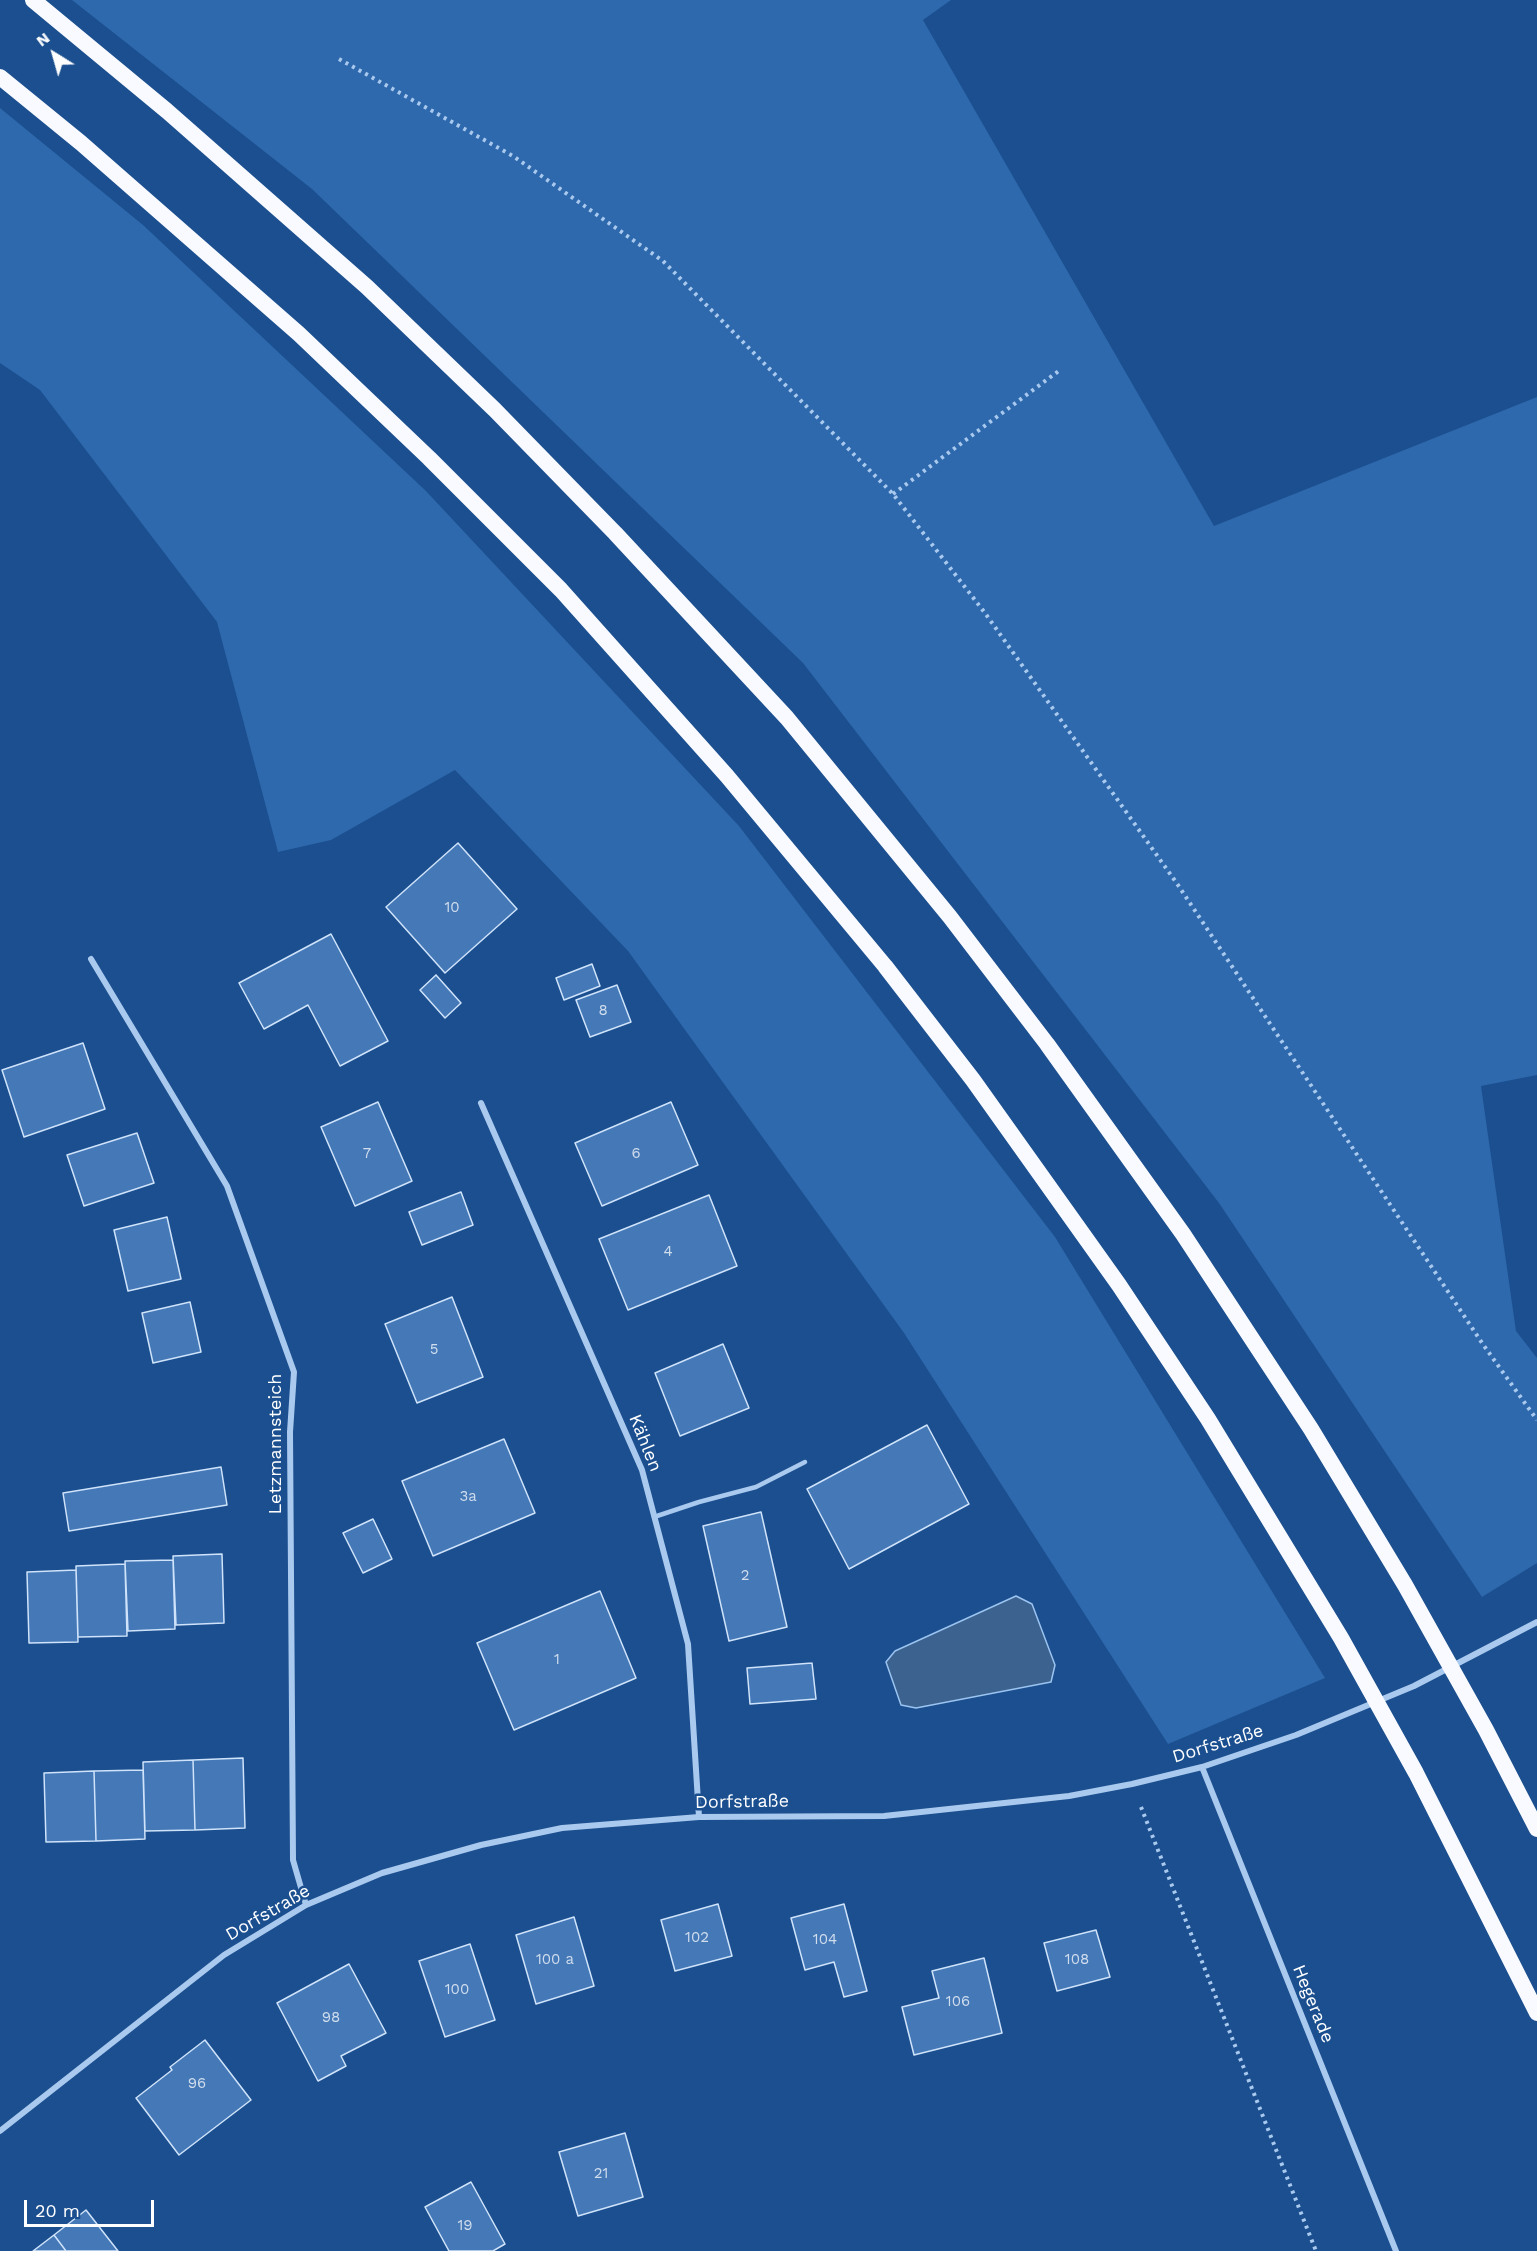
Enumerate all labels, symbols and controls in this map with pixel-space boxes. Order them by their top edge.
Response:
north arrow [24,24,84,84]
text: N [32,28,53,50]
house number: 10 [444,899,460,917]
house number: 8 [598,1002,608,1020]
house number: 7 [363,1145,371,1163]
house number: 6 [631,1145,641,1163]
house number: 4 [663,1243,673,1261]
house number: 5 [430,1341,438,1359]
street label: Letzmannsteich [265,1374,287,1514]
street label: Kählen [624,1411,666,1475]
house number: 3a [459,1488,477,1506]
house number: 2 [741,1567,749,1585]
house number: 1 [554,1651,560,1669]
street label: Dorfstraße [1170,1720,1266,1768]
street label: Dorfstraße [695,1790,789,1814]
street label: Dorfstraße [222,1880,314,1946]
house number: 102 [685,1929,709,1947]
house number: 104 [813,1931,837,1949]
house number: 100 a [536,1951,574,1969]
house number: 108 [1065,1951,1089,1969]
street label: Hegerade [1288,1962,1338,2046]
house number: 100 [445,1981,469,1999]
house number: 106 [946,1993,970,2011]
house number: 98 [322,2009,340,2027]
house number: 96 [188,2075,206,2093]
house number: 21 [594,2165,608,2183]
scale bar [27,2188,158,2226]
text: 20 m [35,2200,80,2221]
house number: 19 [457,2217,473,2235]

